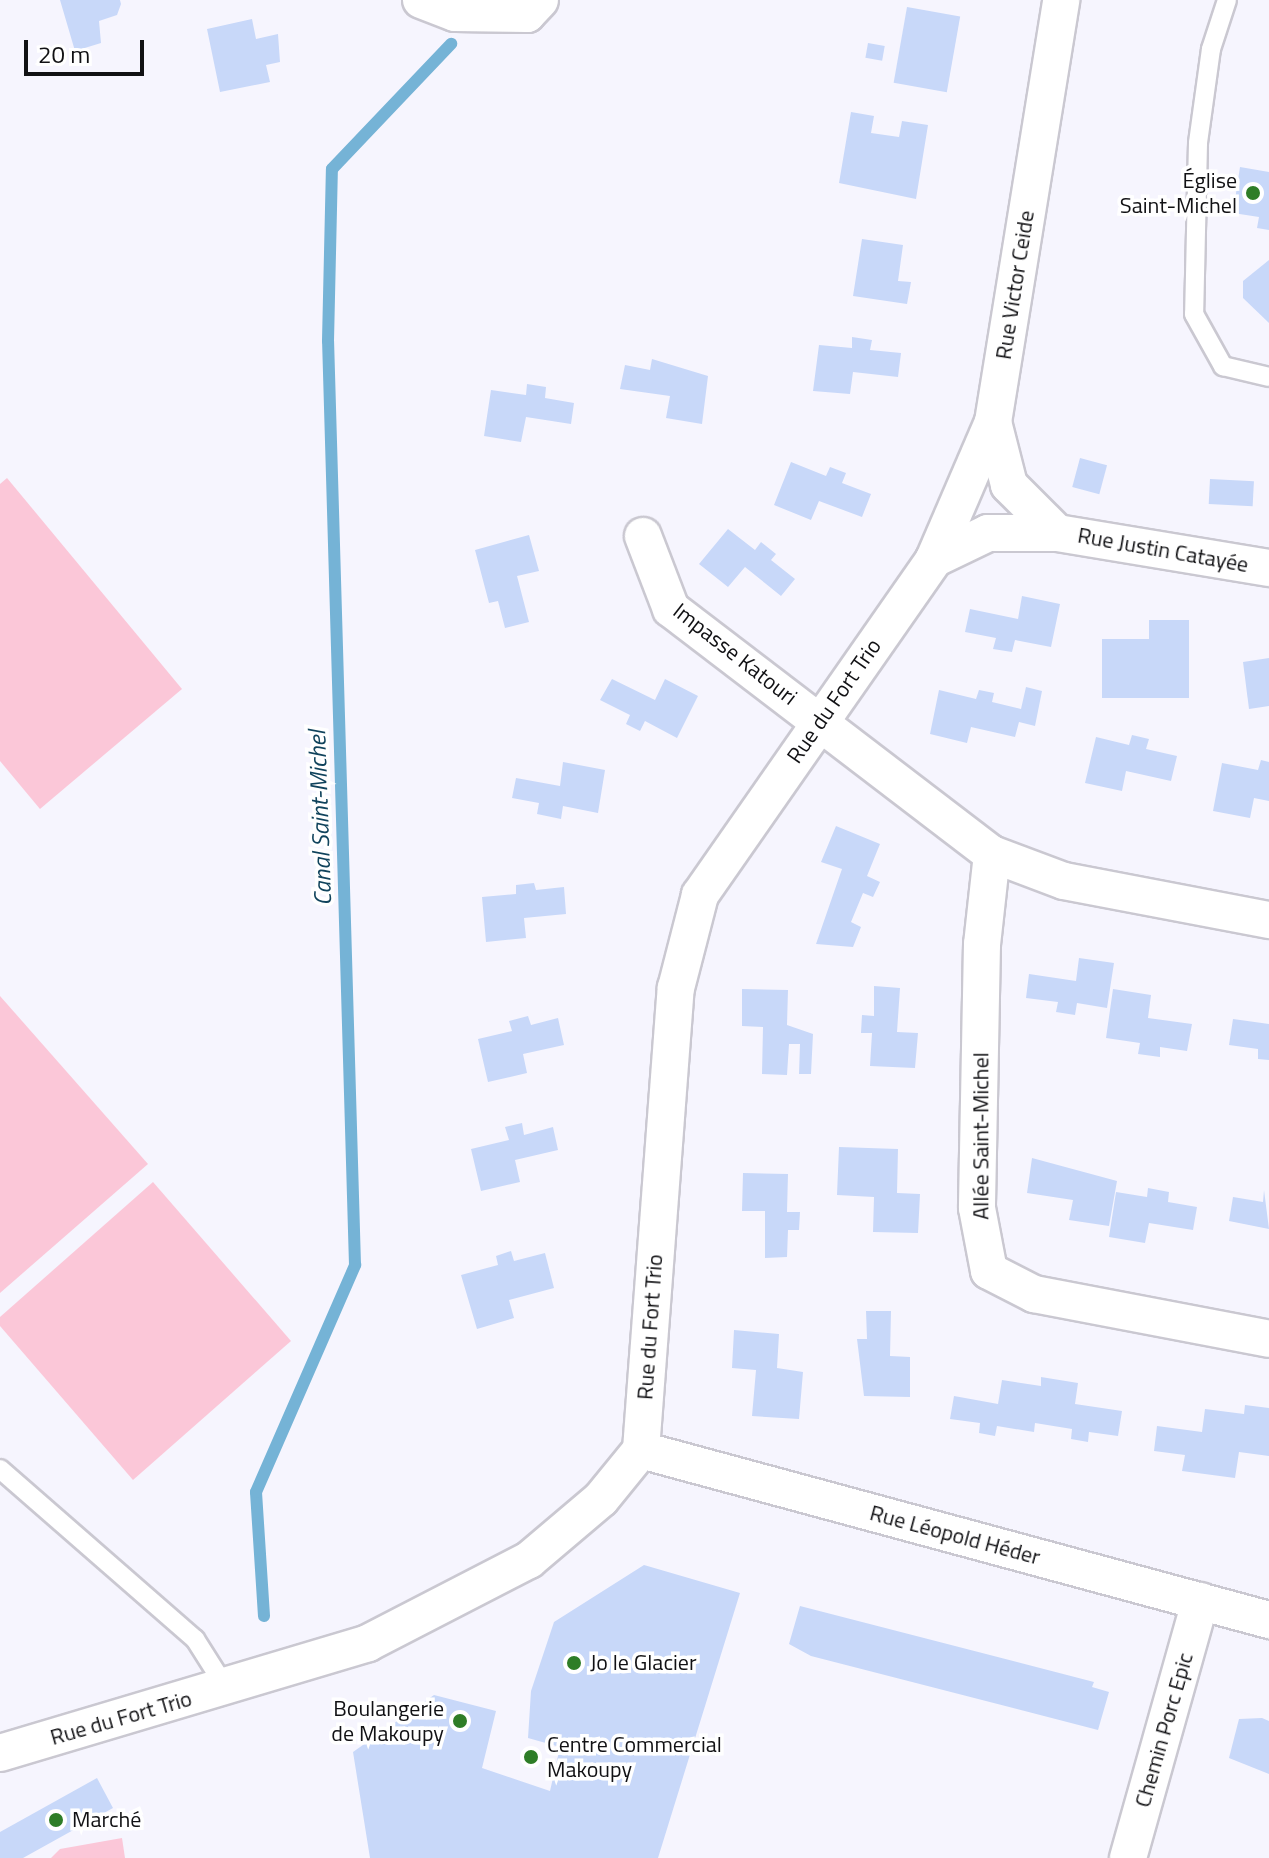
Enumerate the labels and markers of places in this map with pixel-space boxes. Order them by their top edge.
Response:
place label: Église Saint-Michel [1120,167,1237,218]
marker: Église Saint-Michel [1244,184,1262,202]
place label: Jo le Glacier [590,1650,697,1676]
marker: Jo le Glacier [565,1654,583,1672]
place label: Boulangerie de Makoupy [331,1695,444,1746]
marker: Boulangerie de Makoupy [451,1712,469,1730]
place label: Centre Commercial Makoupy [547,1731,722,1782]
marker: Centre Commercial Makoupy [522,1748,540,1766]
place label: Marché [72,1807,141,1833]
marker: Marché [47,1811,65,1829]

